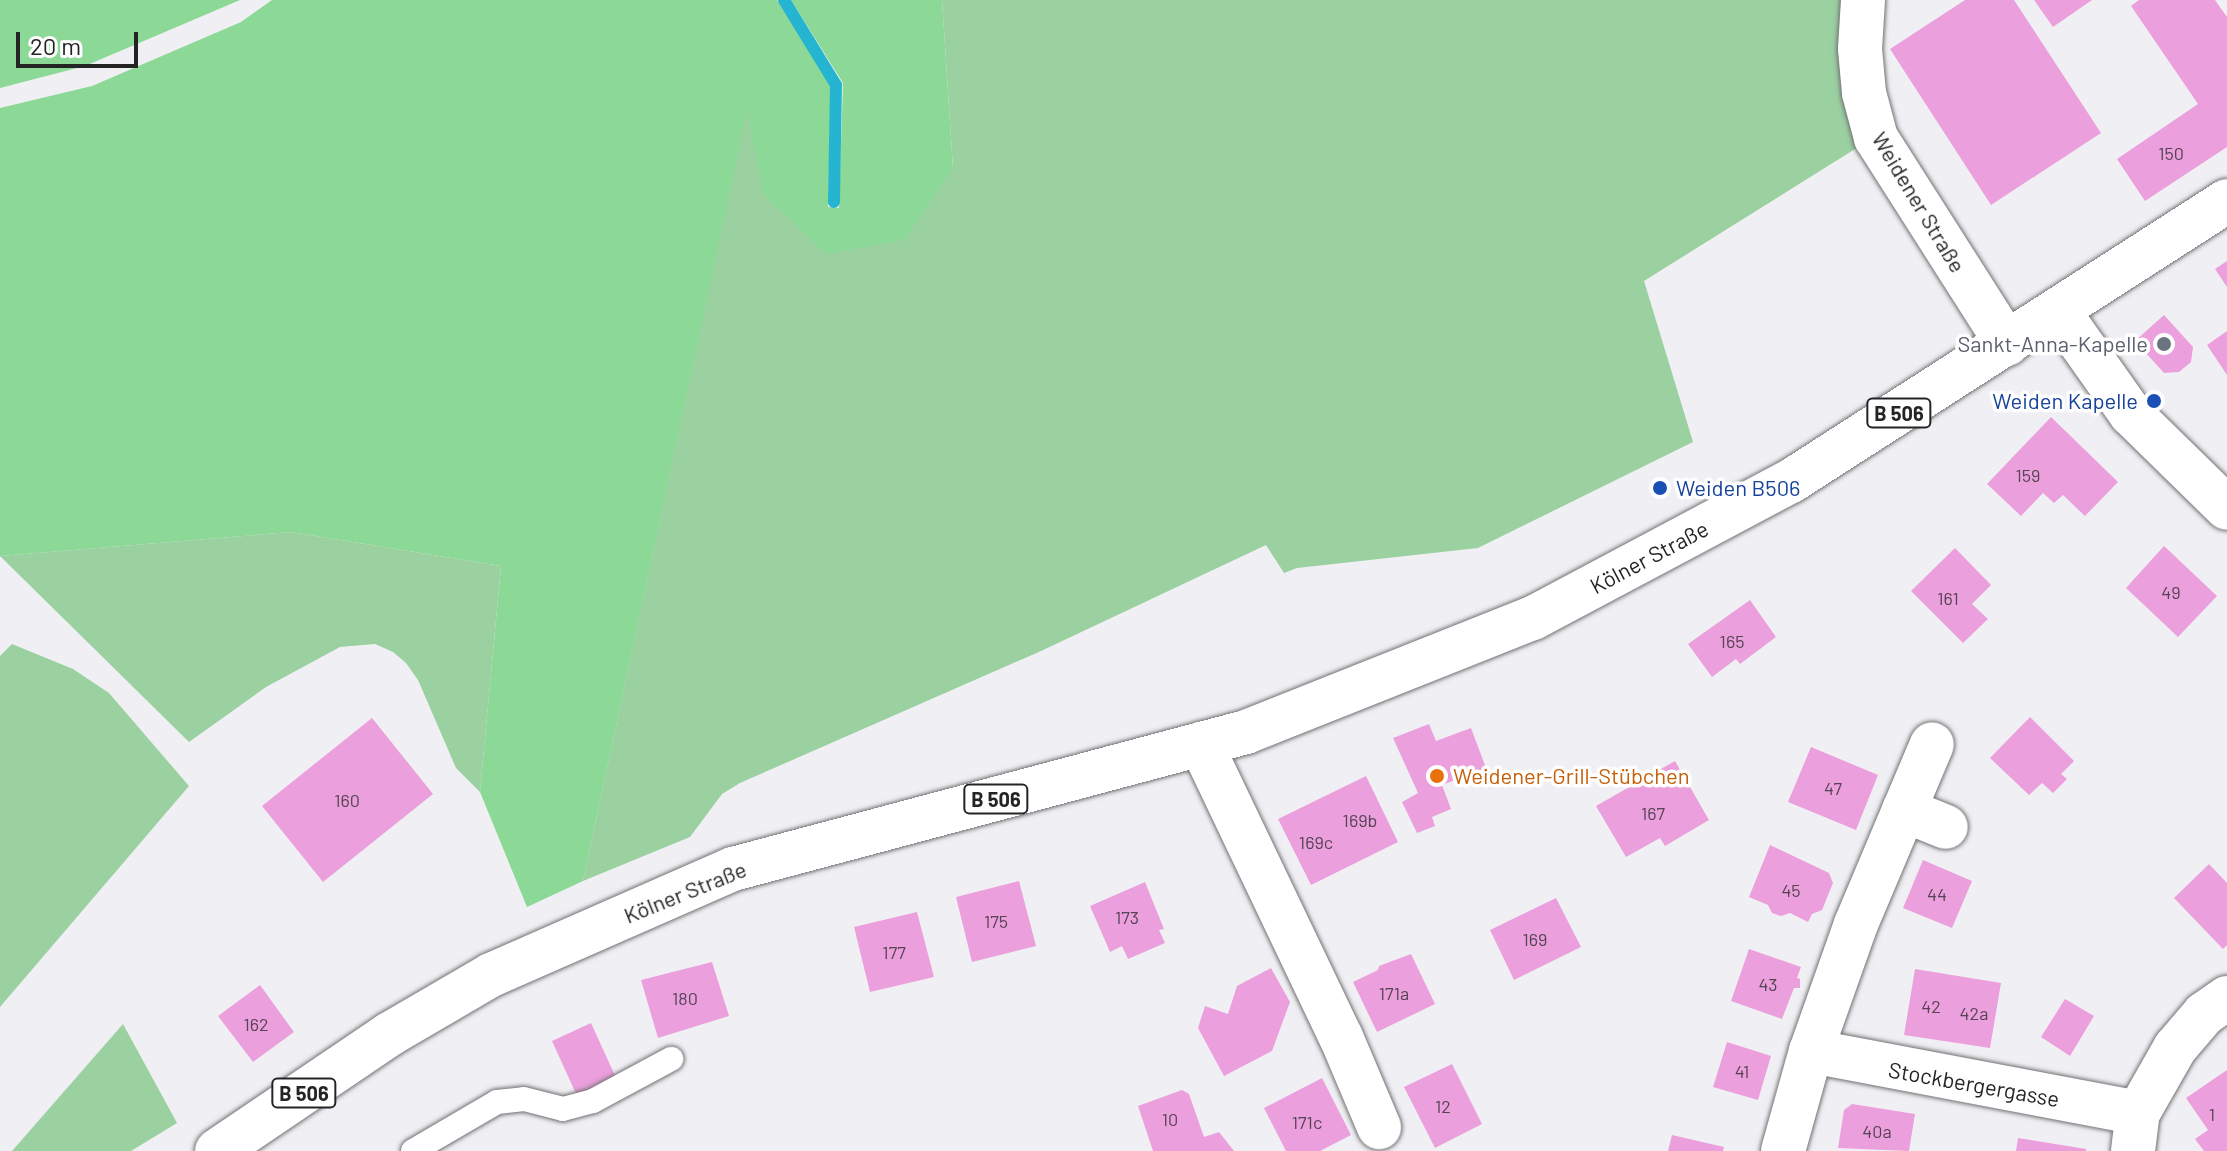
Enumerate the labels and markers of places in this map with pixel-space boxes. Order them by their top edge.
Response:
place label: Sankt-Anna-Kapelle [1958,331,2148,357]
marker: Sankt-Anna-Kapelle [2155,335,2173,353]
place label: Weiden Kapelle [1992,388,2138,414]
marker: Weiden Kapelle [2145,392,2163,410]
place label: Weiden B506 [1676,475,1800,501]
marker: Weiden B506 [1651,479,1669,497]
place label: Weidener-Grill-Stübchen [1453,763,1689,789]
marker: Weidener-Grill-Stübchen [1428,767,1446,785]

